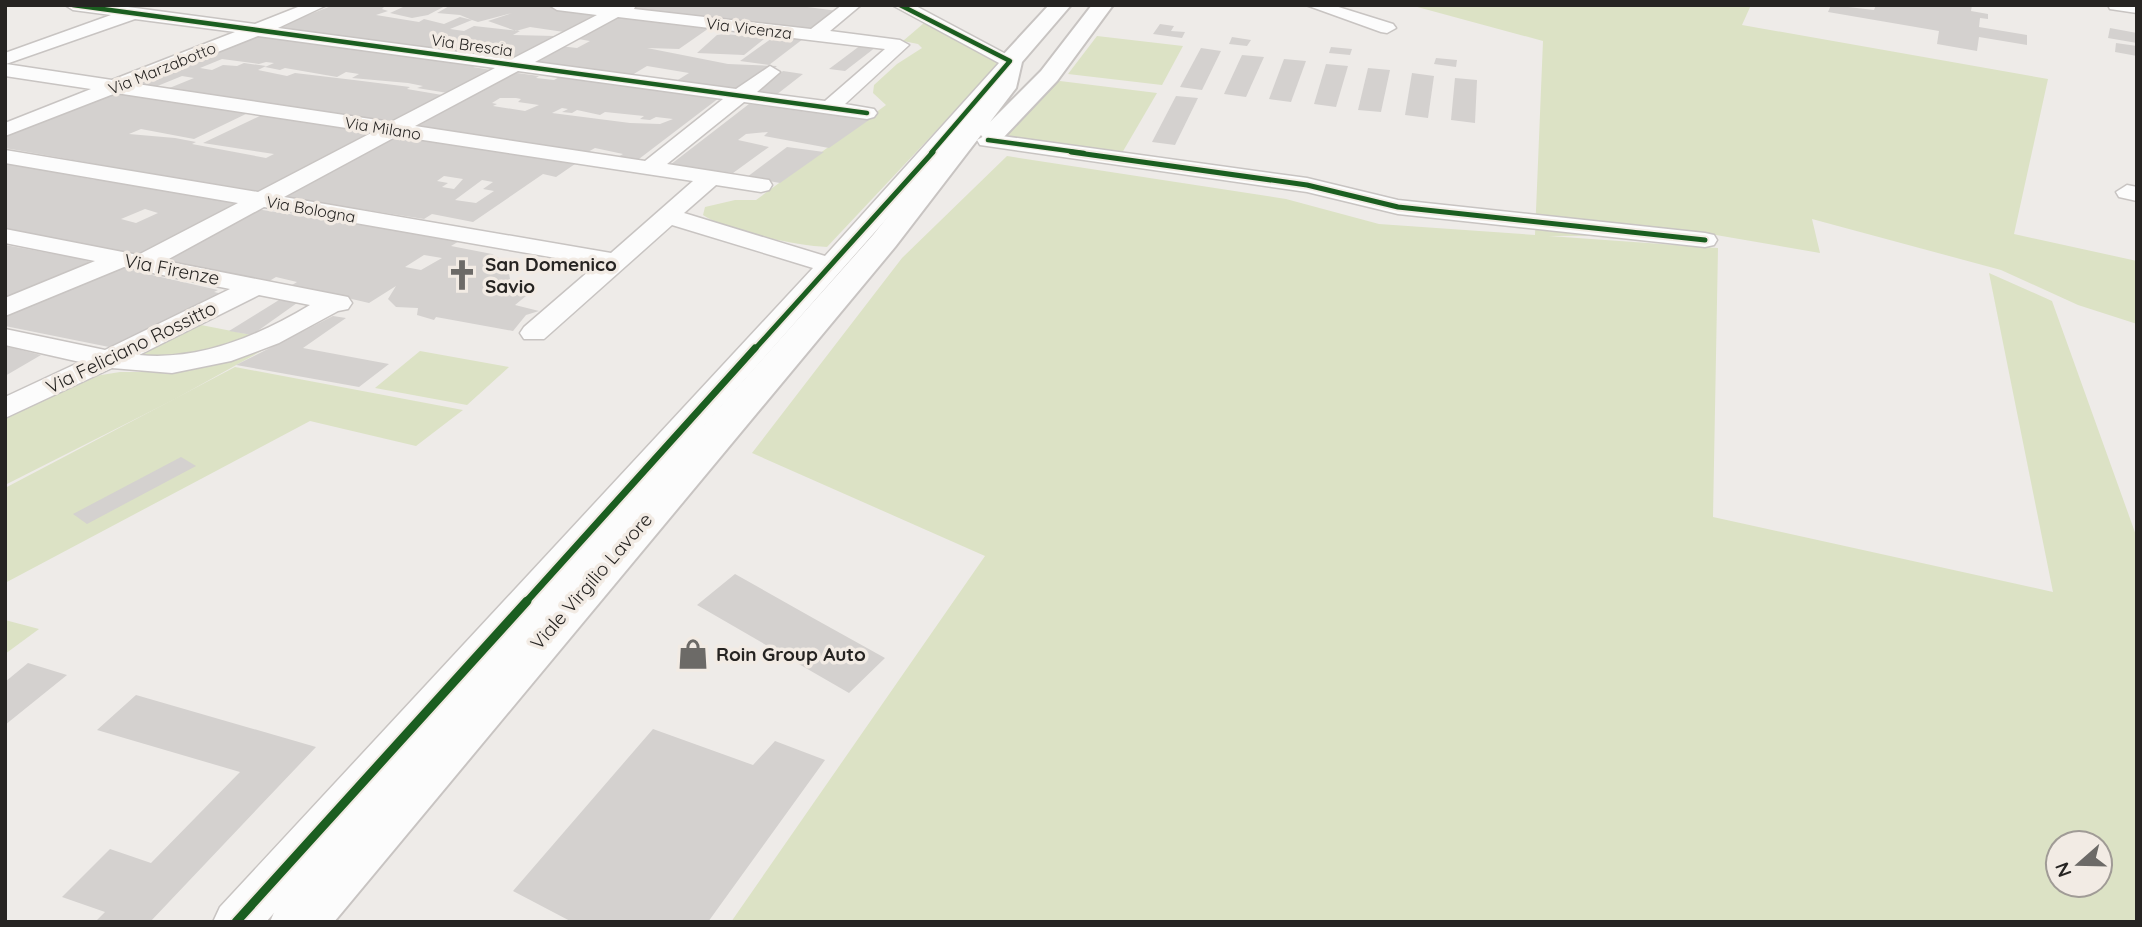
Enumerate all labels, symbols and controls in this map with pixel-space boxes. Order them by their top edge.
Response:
street label: Via Vicenza [705,13,793,43]
street label: Via Brescia [430,29,514,61]
street label: Via Marzabotto [105,37,219,99]
street label: Via Milano [343,112,423,144]
street label: Via Bologna [265,191,357,227]
street label: Via Firenze [122,248,222,290]
place label: San Domenico Savio [485,252,617,298]
church icon: San Domenico Savio [445,258,479,292]
street label: Via Feliciano Rossitto [42,295,220,399]
street label: Viale Virgilio Lavore [525,508,657,654]
shop icon: Roin Group Auto [676,637,710,671]
place label: Roin Group Auto [716,642,866,666]
north arrow [2044,829,2114,899]
text: N [2049,859,2077,880]

